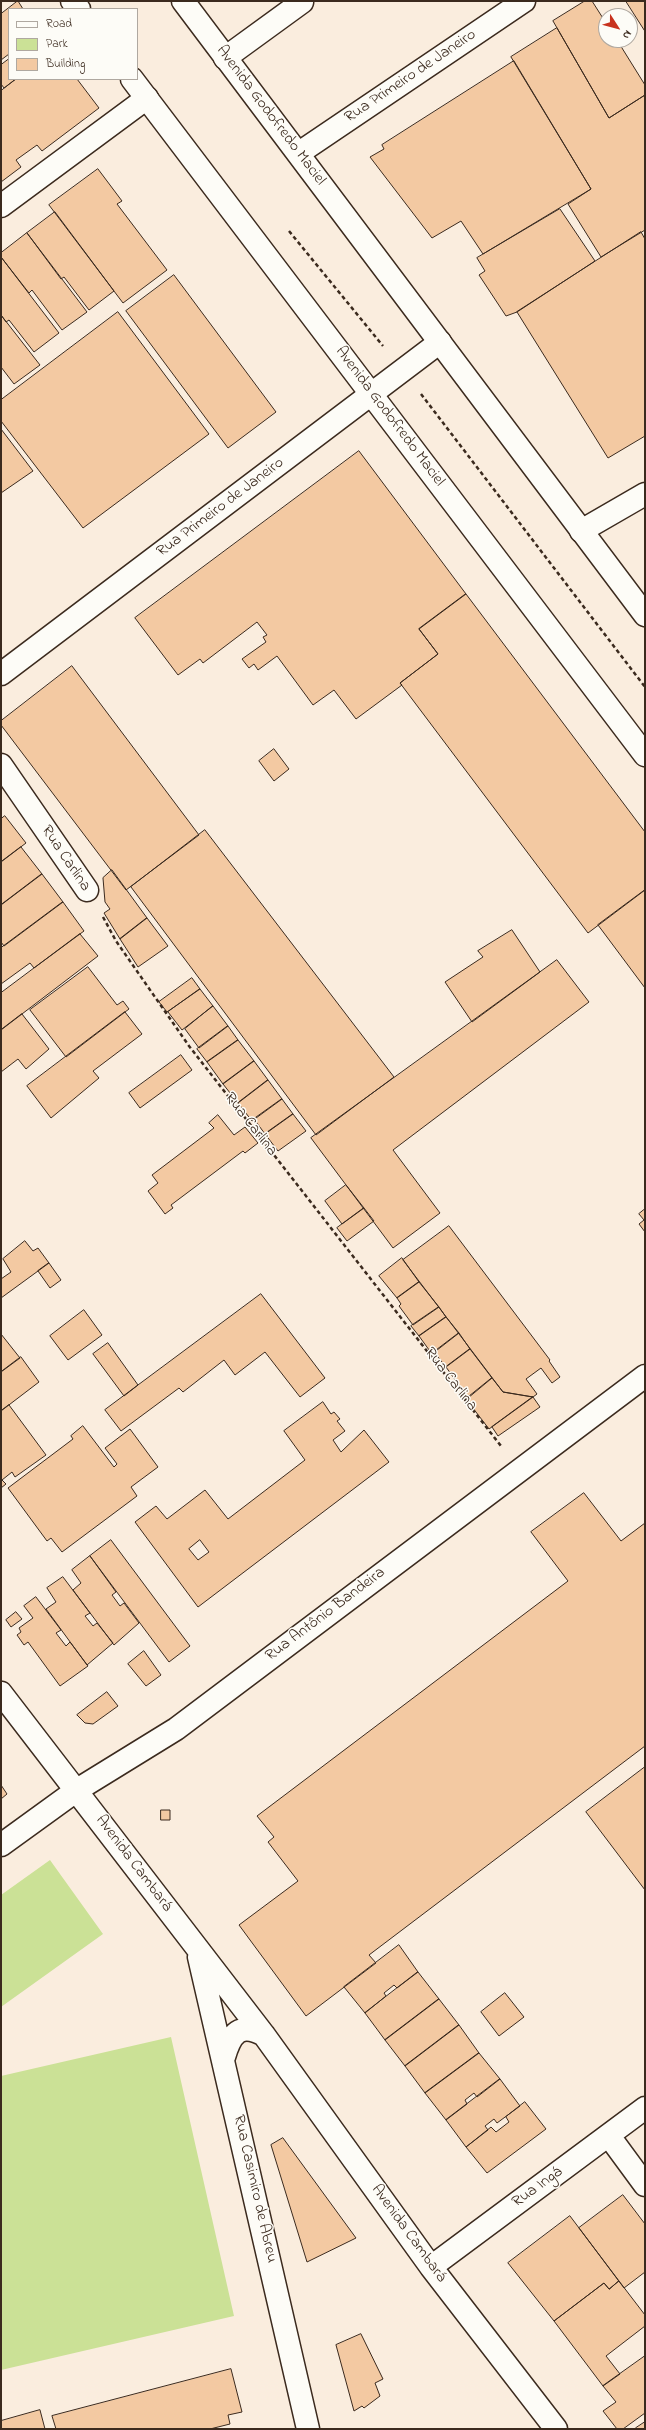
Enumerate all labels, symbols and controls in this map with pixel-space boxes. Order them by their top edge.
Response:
legend [8,8,138,80]
north arrow [598,8,638,48]
text: Road [46,15,72,33]
street label: Rua Primeiro de Janeiro [342,26,480,128]
text: N [618,27,636,42]
text: Park [46,35,68,53]
street label: Avenida Godofredo Maciel [211,42,329,190]
text: Building [46,55,85,73]
street label: Avenida Godofredo Maciel [330,343,448,491]
street label: Rua Primeiro de Janeiro [154,454,288,562]
street label: Rua Carlina [36,823,94,895]
street label: Rua Carlina [219,1090,281,1160]
street label: Rua Carlina [419,1345,481,1415]
street label: Rua Antônio Bandeira [262,1564,390,1666]
street label: Avenida Cambará [90,1812,176,1916]
street label: Rua Casimiro de Abreu [228,2113,280,2265]
street label: Rua Ingá [509,2163,567,2213]
street label: Avenida Cambará [366,2181,450,2287]

